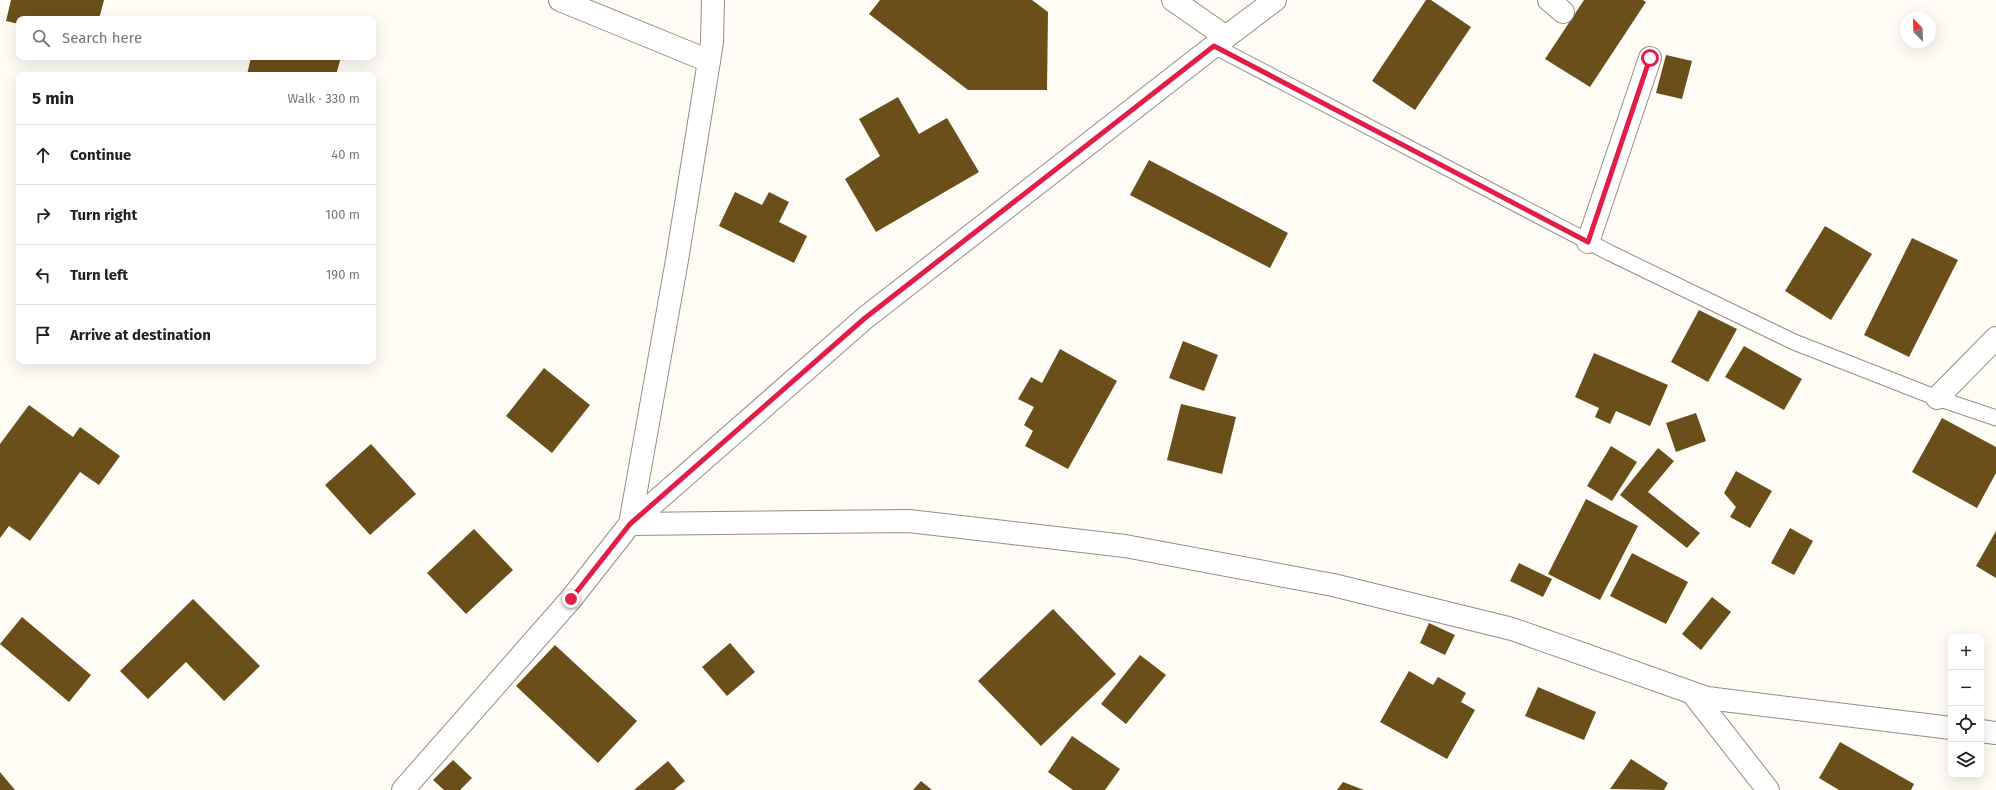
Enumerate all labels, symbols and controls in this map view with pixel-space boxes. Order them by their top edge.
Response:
north arrow [1900,12,1936,48]
search box [16,16,376,60]
icon: search [30,27,52,49]
text: Search here [62,29,142,47]
route start [1641,49,1659,67]
text: 5 min [32,88,74,109]
text: Walk · 330 m [287,91,360,106]
icon: ahead [32,144,54,166]
text: Continue [70,146,131,164]
text: 40 m [331,147,360,162]
icon: right [32,204,54,226]
text: Turn right [70,206,137,224]
text: 100 m [325,207,360,222]
icon: left [32,264,54,286]
text: Turn left [70,266,128,284]
text: 190 m [326,267,360,282]
icon: arrive [32,324,54,346]
text: Arrive at destination [70,326,211,344]
route end [562,590,580,608]
map controls [1948,634,1984,778]
button: + [1948,634,1984,670]
button: − [1948,670,1984,706]
button: locate [1948,706,1984,742]
button: layers [1948,742,1984,778]

